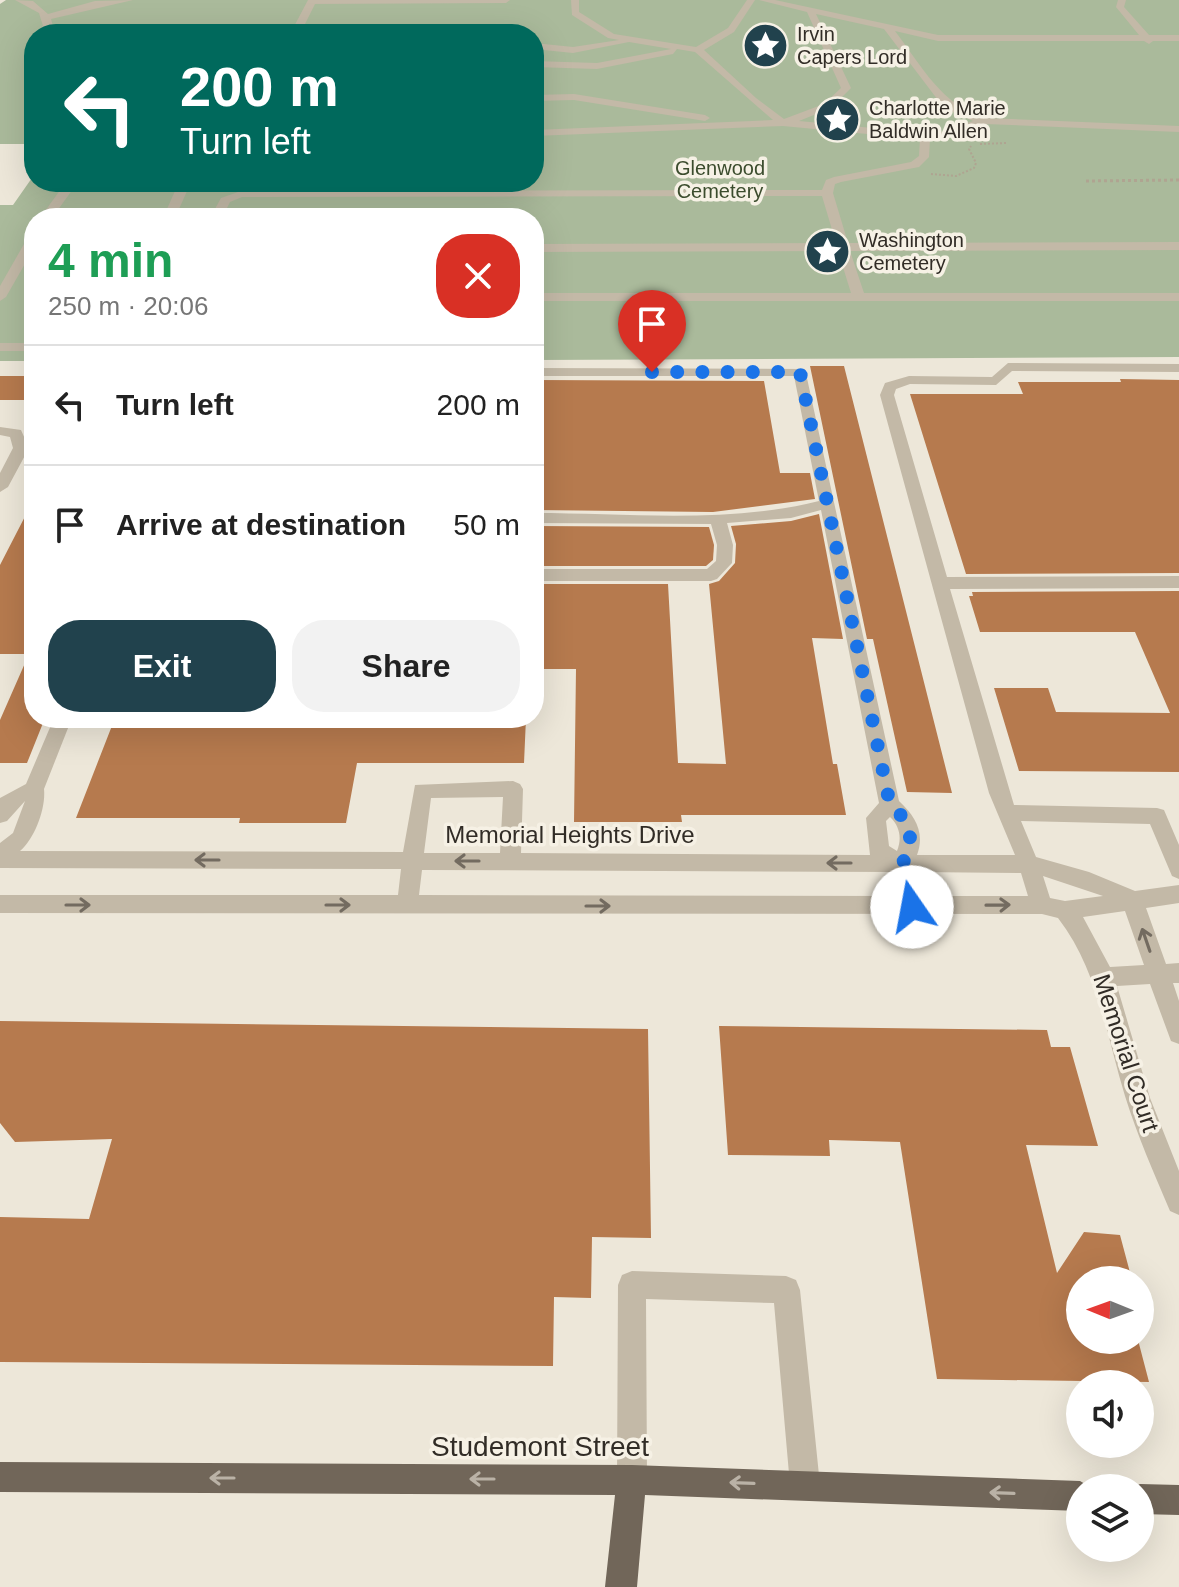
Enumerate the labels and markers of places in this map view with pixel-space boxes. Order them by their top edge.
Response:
place icon: Irvin Capers Lord [742,22,790,70]
place label: Irvin Capers Lord [797,23,907,68]
place icon: Charlotte Marie Baldwin Allen [814,95,862,143]
place label: Charlotte Marie Baldwin Allen [869,97,1006,142]
place icon: Washington Cemetery [804,228,852,276]
place label: Washington Cemetery [859,229,964,274]
pin [618,290,686,372]

